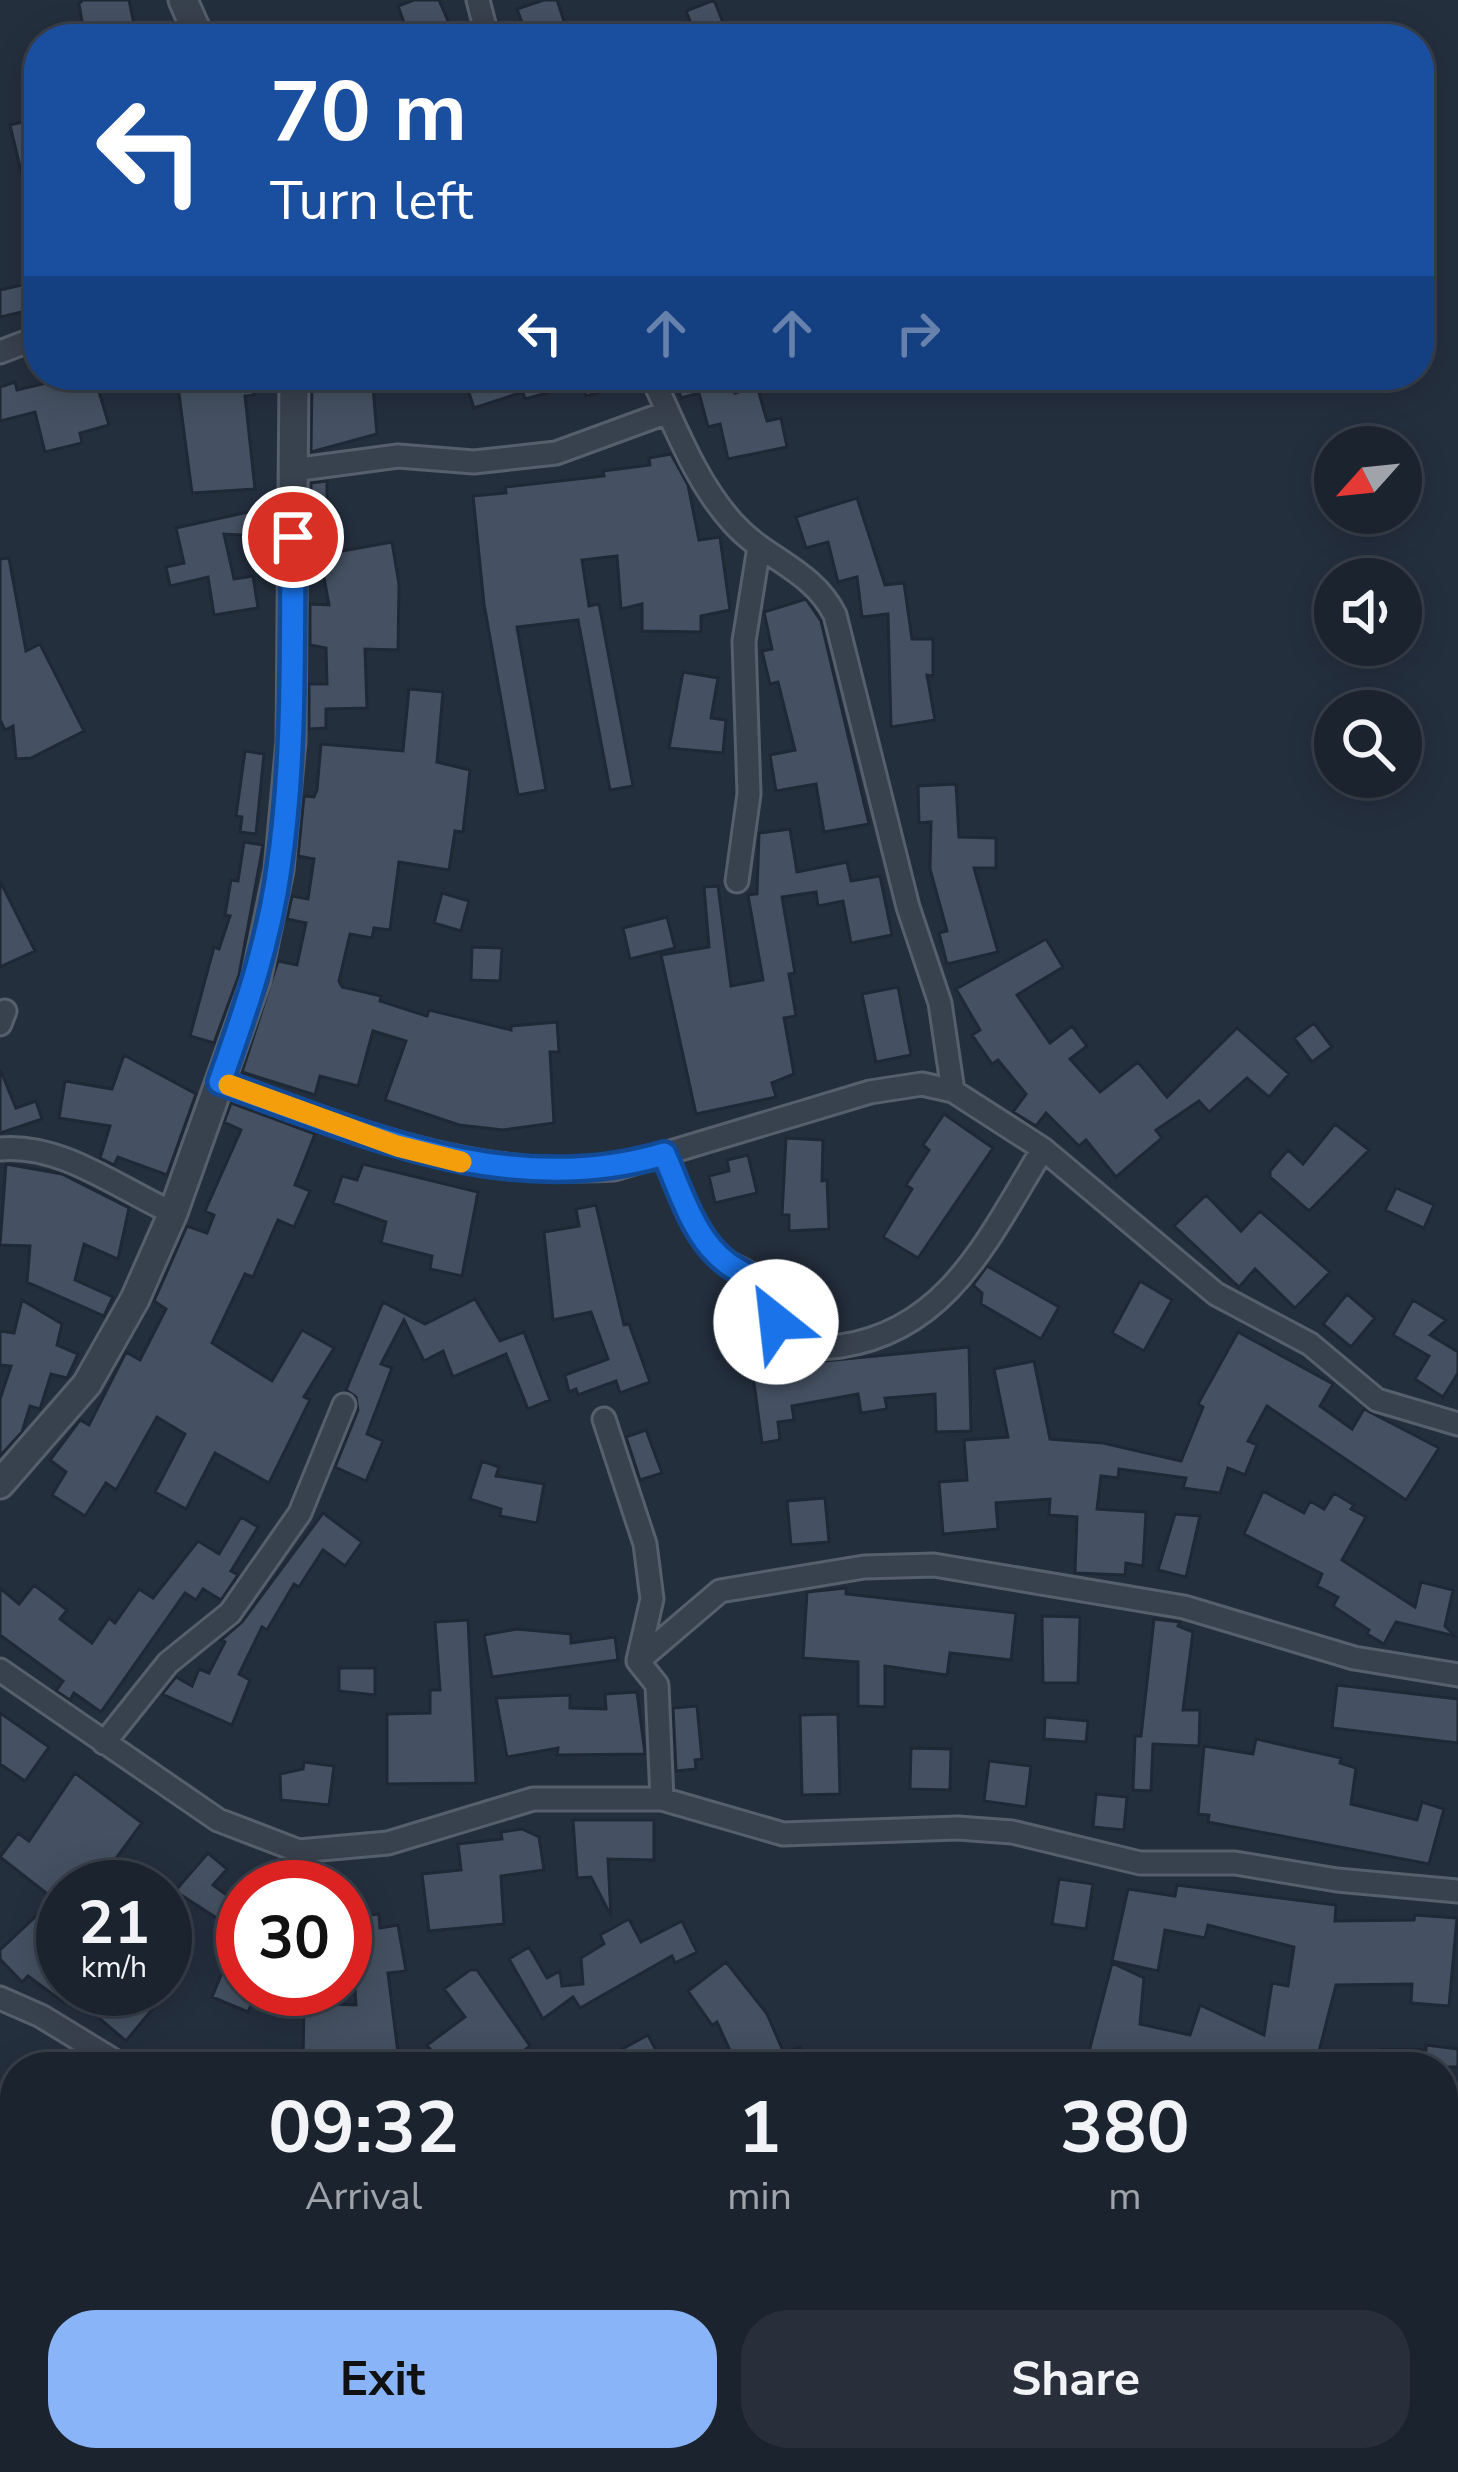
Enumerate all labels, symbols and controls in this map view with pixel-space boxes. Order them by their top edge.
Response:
text: 70 m [270,55,467,170]
icon: left [72,72,228,228]
text: Turn left [270,164,473,238]
icon: left [507,300,573,366]
icon: ahead [633,300,699,366]
icon: ahead [759,300,825,366]
icon: right [885,300,951,366]
north arrow [1314,426,1422,534]
map controls [1314,426,1422,798]
pin [242,486,344,588]
icon: arrive [260,504,326,570]
button: sound [1314,558,1422,666]
button: search [1314,690,1422,798]
position arrow [713,1259,839,1385]
speed limit sign: 30 [216,1860,372,2016]
text: 21 [78,1882,150,1964]
text: km/h [81,1947,147,1988]
text: 09:32 [268,2079,459,2177]
text: 1 [738,2079,781,2177]
text: 380 [1060,2079,1190,2177]
text: Arrival [305,2170,422,2223]
text: min [727,2170,792,2223]
text: m [1108,2170,1142,2223]
button: Exit [48,2310,717,2448]
button: Share [741,2310,1410,2448]

